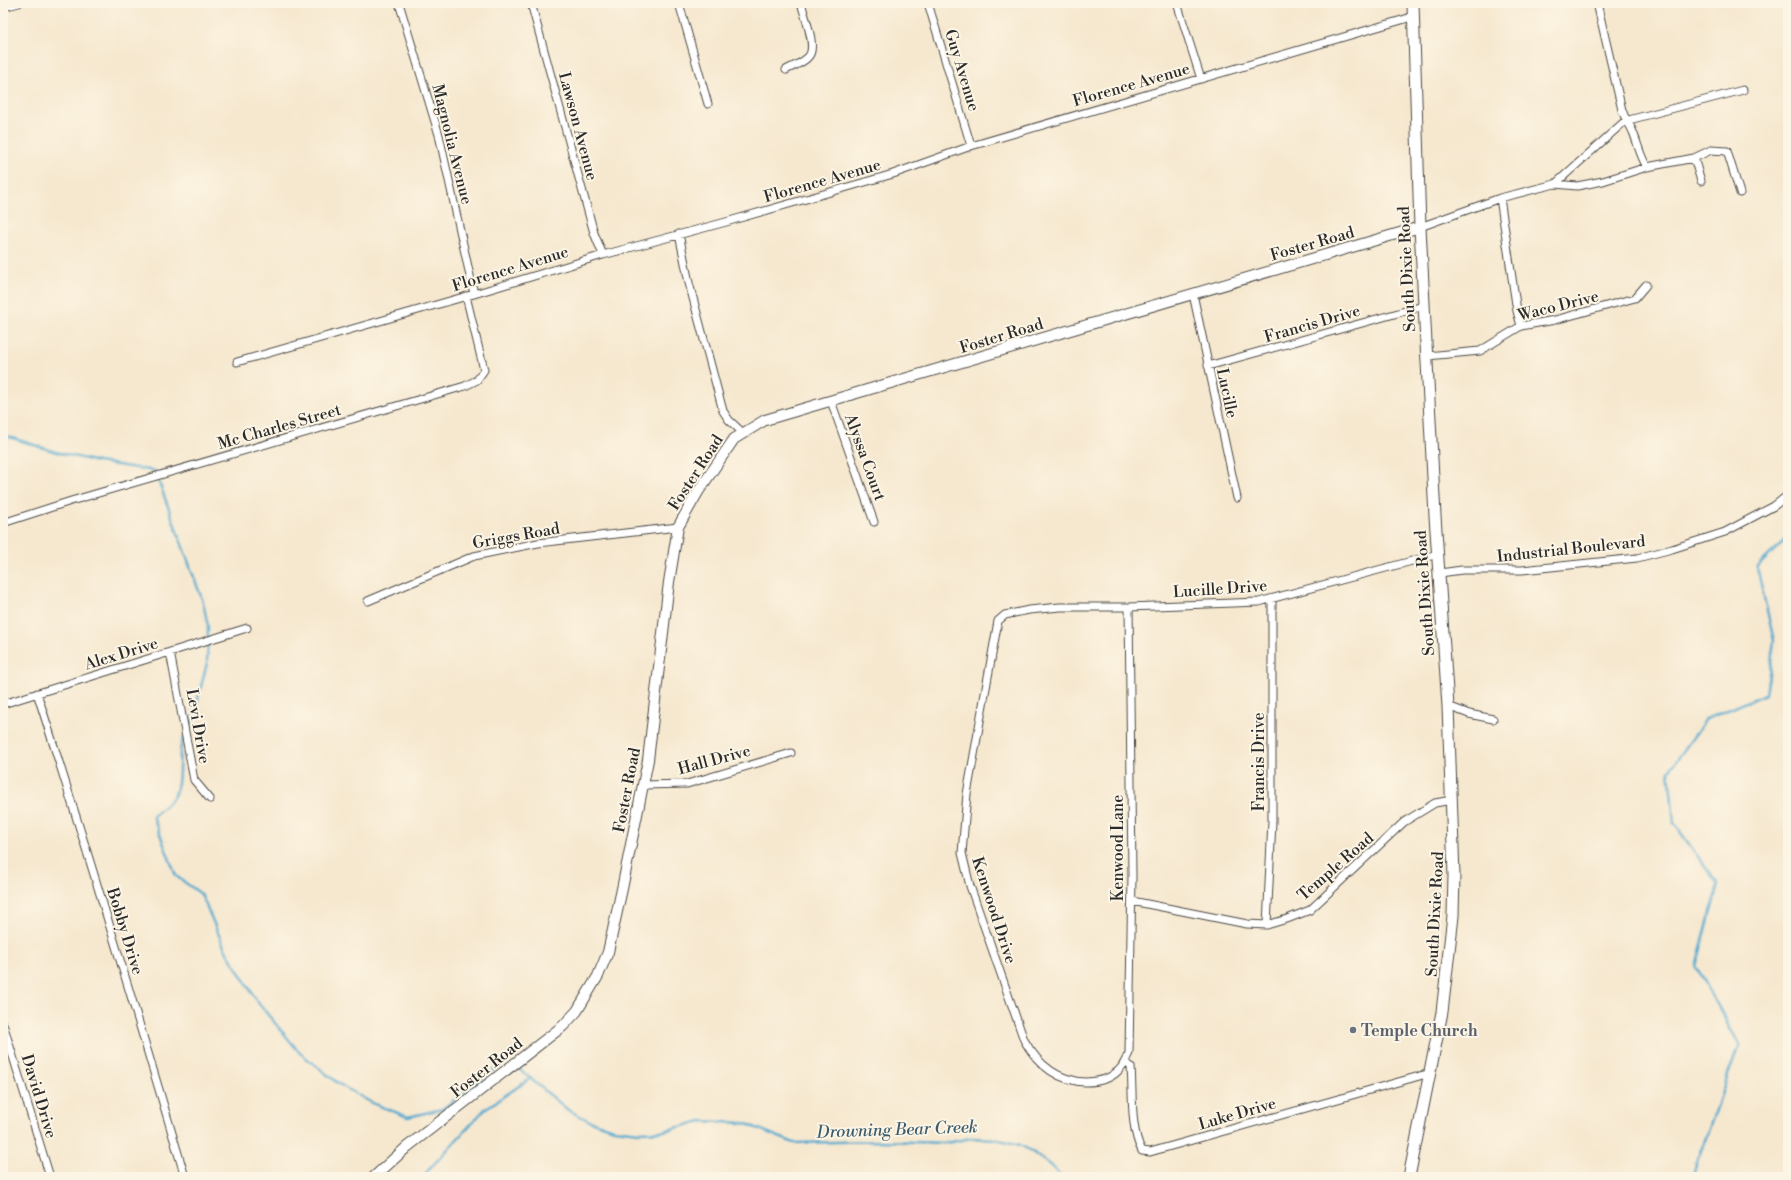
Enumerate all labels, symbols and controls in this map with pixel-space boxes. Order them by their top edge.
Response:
street label: Guy Avenue [940,27,984,114]
street label: Florence Avenue [1070,59,1192,111]
street label: Lawson Avenue [554,70,602,183]
street label: Magnolia Avenue [427,82,477,206]
street label: Florence Avenue [761,155,883,207]
street label: South Dixie Road [1394,206,1420,332]
street label: Foster Road [1268,222,1357,265]
street label: Florence Avenue [450,242,571,296]
street label: Waco Drive [1515,286,1601,326]
street label: Francis Drive [1262,301,1363,347]
street label: Foster Road [957,314,1046,358]
street label: Lucille [1212,366,1242,420]
street label: Mc Charles Street [215,400,344,454]
street label: Alyssa Court [840,410,890,504]
street label: Foster Road [664,431,728,514]
street label: Griggs Road [471,518,561,553]
street label: South Dixie Road [1411,530,1439,656]
street label: Industrial Boulevard [1496,531,1646,567]
street label: Lucille Drive [1172,576,1268,602]
street label: Alex Drive [81,633,160,675]
street label: Levi Drive [182,687,214,765]
street label: Francis Drive [1249,712,1269,812]
street label: Hall Drive [676,741,753,779]
street label: Foster Road [609,746,645,835]
street label: Kenwood Lane [1108,795,1128,901]
street label: Temple Road [1294,828,1378,905]
street label: South Dixie Road [1422,851,1448,977]
street label: Kenwood Drive [967,854,1021,966]
street label: Bobby Drive [102,884,148,977]
place label: Temple Church [1361,1021,1478,1041]
marker: Temple Church [1348,1025,1358,1035]
street label: Foster Road [446,1033,527,1102]
street label: David Drive [17,1052,61,1141]
street label: Luke Drive [1196,1093,1279,1135]
water label: Drowning Bear Creek [815,1116,978,1144]

